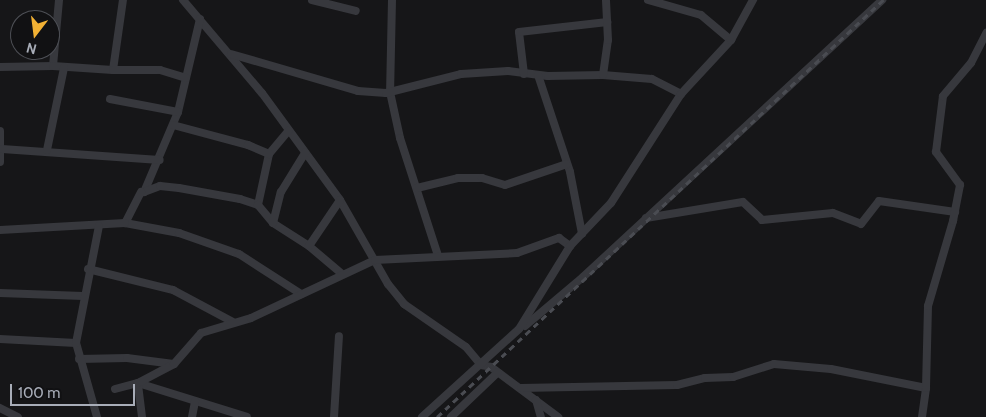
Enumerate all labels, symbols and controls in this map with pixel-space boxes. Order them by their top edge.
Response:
north arrow [10,10,60,60]
text: N [24,39,38,58]
scale bar [12,374,138,406]
text: 100 m [18,384,60,402]

